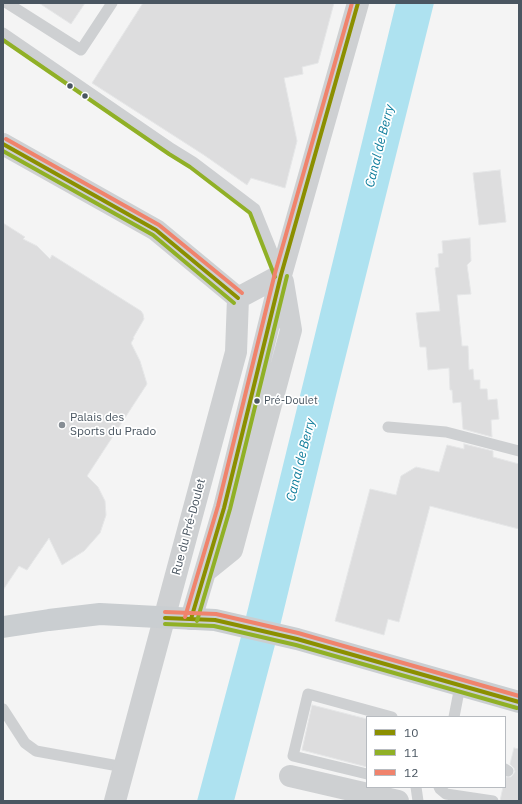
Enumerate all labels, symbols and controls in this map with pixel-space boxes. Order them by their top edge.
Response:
unlabelled marker [65,81,75,91]
unlabelled marker [80,91,90,101]
water label: Canal de Berry [362,103,398,189]
place label: Pré-Doulet [264,394,318,408]
marker: Pré-Doulet [252,396,262,406]
place label: Palais des Sports du Prado [70,411,156,439]
water label: Canal de Berry [283,417,319,503]
marker: Palais des Sports du Prado [57,420,67,430]
street label: Rue du Pré-Doulet [169,477,209,577]
legend [366,716,506,788]
text: 10 [404,725,418,740]
text: 11 [404,745,418,760]
text: 12 [404,765,418,780]

